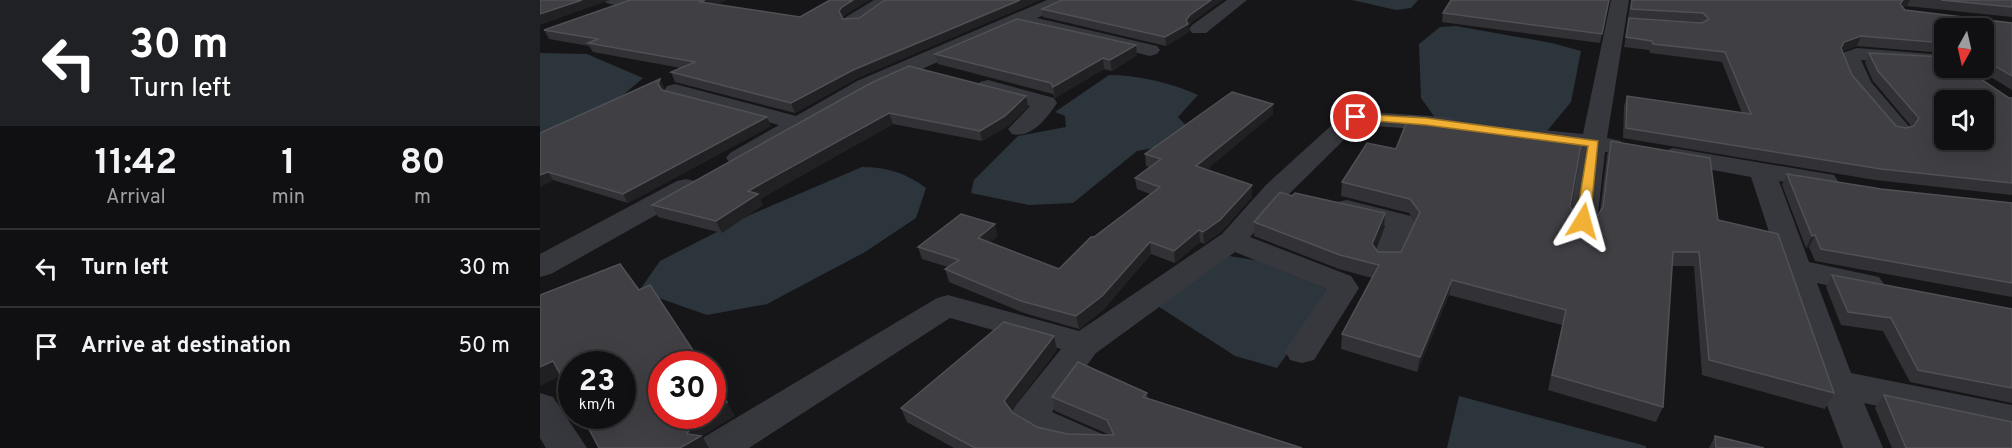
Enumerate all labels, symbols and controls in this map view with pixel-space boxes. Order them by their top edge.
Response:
north arrow [1934,18,1994,78]
map controls [1934,18,1994,150]
text: 30 m [129,20,228,73]
icon: left [30,24,108,102]
text: Turn left [129,72,231,106]
button: sound [1934,90,1994,150]
pin [1330,91,1381,142]
icon: arrive [1339,100,1372,133]
text: 11:42 [95,141,177,187]
text: 1 [281,141,296,187]
text: 80 [400,141,445,187]
text: Arrival [106,185,166,211]
text: min [272,185,305,211]
text: m [414,185,431,211]
position arrow [1551,189,1615,253]
icon: left [30,252,63,285]
text: Turn left [81,255,169,282]
text: 30 m [459,255,510,282]
icon: arrive [30,330,63,363]
text: Arrive at destination [81,333,291,360]
text: 50 m [458,333,510,360]
speed limit sign: 30 [648,351,726,429]
text: 23 [579,364,615,401]
text: km/h [579,396,615,415]

